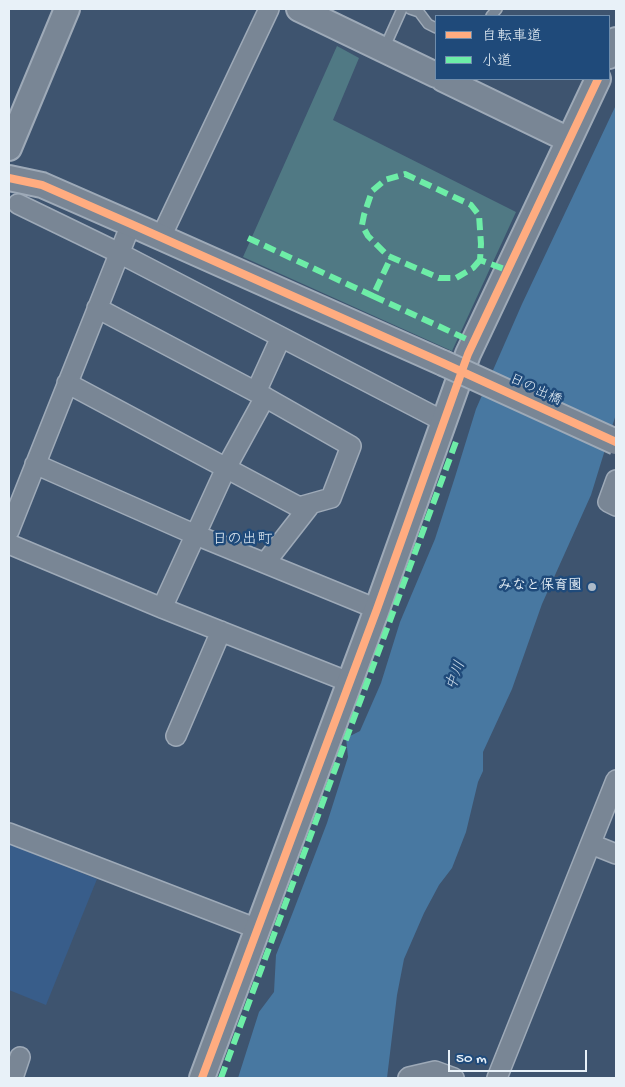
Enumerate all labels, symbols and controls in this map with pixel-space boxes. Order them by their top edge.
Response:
legend [435,15,610,80]
text: 自転車道 [482,28,542,46]
text: 小道 [482,53,512,71]
street label: 日の出橋 [506,372,564,410]
district label: 日の出町 [212,532,272,550]
place label: みなと保育園 [498,579,582,595]
marker: みなと保育園 [586,581,598,593]
water label: 中川 [443,659,471,693]
scale bar [450,1040,589,1072]
text: 50 m [456,1050,487,1068]

